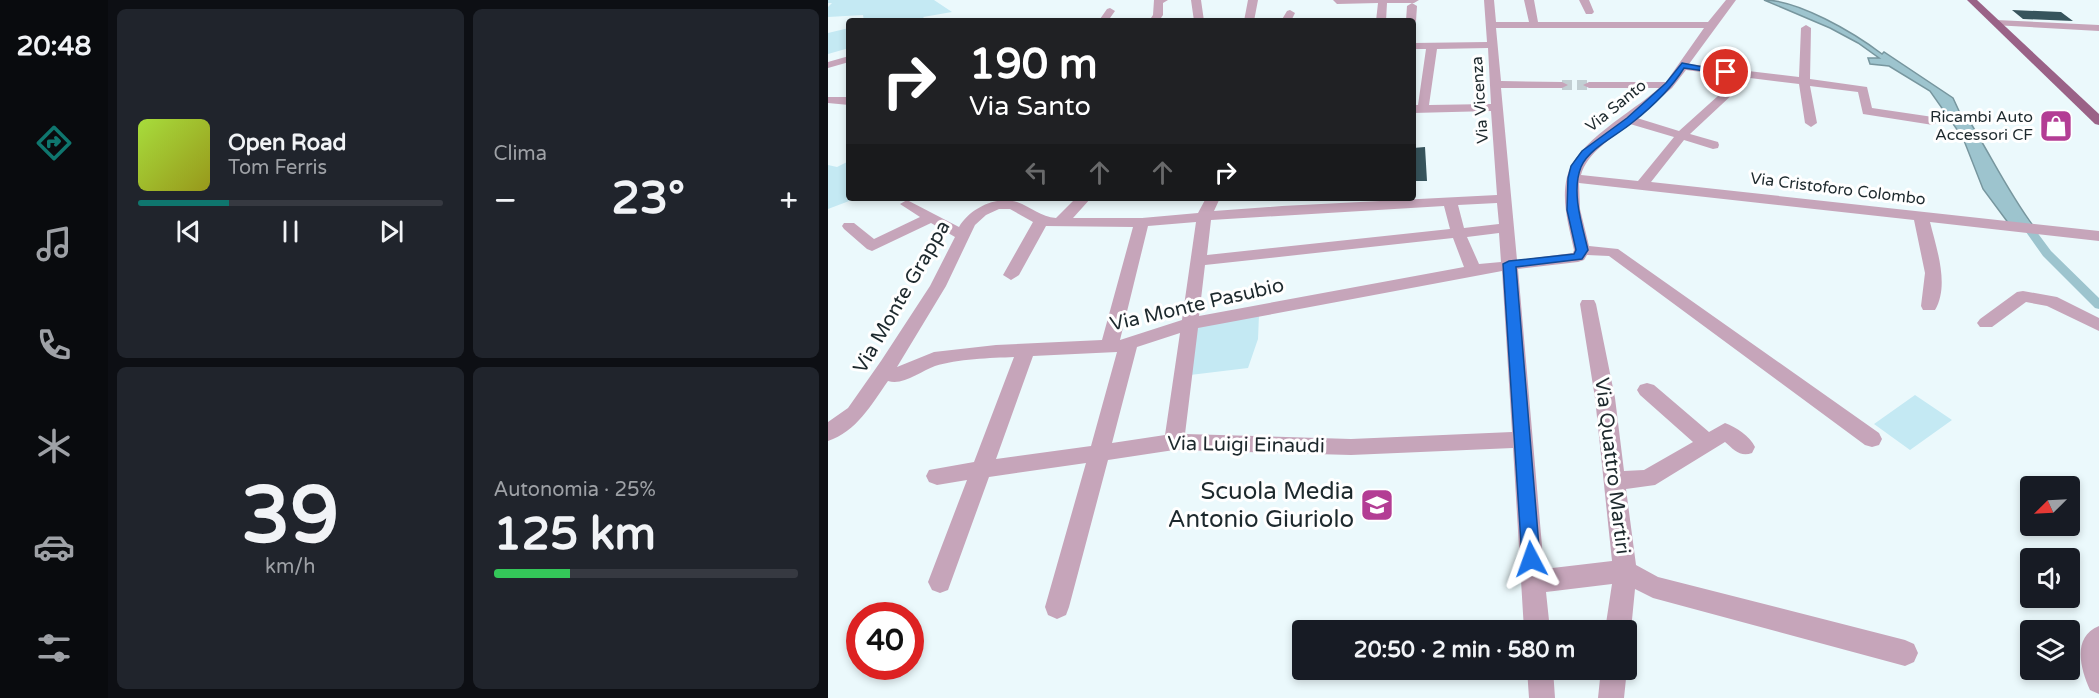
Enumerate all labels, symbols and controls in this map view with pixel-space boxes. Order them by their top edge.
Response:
text: 20:48 [17,30,91,63]
text: 190 m [969,39,1098,90]
icon: right [870,42,948,120]
pin [1700,46,1751,97]
icon: arrive [1709,55,1742,88]
street label: Via Vicenza [1467,56,1493,144]
street label: Via Santo [1582,76,1650,136]
text: Via Santo [969,90,1091,123]
place label: Ricambi Auto Accessori CF [1930,107,2033,145]
shop icon: Ricambi Auto Accessori CF [2038,108,2074,144]
icon: directions [33,122,75,164]
text: Open Road [228,130,346,156]
text: Clima [494,142,547,166]
text: Tom Ferris [228,156,327,180]
icon: left [1020,156,1053,189]
icon: ahead [1083,156,1116,189]
icon: ahead [1146,156,1179,189]
icon: right [1209,156,1242,189]
street label: Via Cristoforo Colombo [1749,168,1927,210]
text: 23° [611,172,685,226]
text: − [494,181,517,220]
text: + [779,181,798,220]
icon: previous [172,215,205,248]
icon: pause [274,215,307,248]
icon: next [375,215,408,248]
street label: Via Monte Grappa [848,216,956,378]
icon: music [33,223,75,265]
street label: Via Monte Pasubio [1108,273,1286,337]
icon: phone [33,324,75,366]
street label: Via Quattro Martiri [1589,376,1635,556]
icon: climate [33,425,75,467]
street label: Via Luigi Einaudi [1167,432,1325,458]
text: 39 [241,469,339,563]
north arrow [2020,476,2080,536]
map controls [2020,476,2080,680]
place label: Scuola Media Antonio Giuriolo [1168,477,1354,534]
text: Autonomia · 25% [494,478,656,502]
school or university icon: Scuola Media Antonio Giuriolo [1359,487,1395,523]
text: 125 km [494,508,656,562]
icon: car [33,526,75,568]
position arrow [1499,527,1563,591]
button: sound [2020,548,2080,608]
text: km/h [265,555,315,579]
speed limit sign: 40 [846,602,924,680]
button: layers [2020,620,2080,680]
icon: filters [33,627,75,669]
text: 20:50 · 2 min · 580 m [1354,637,1575,663]

